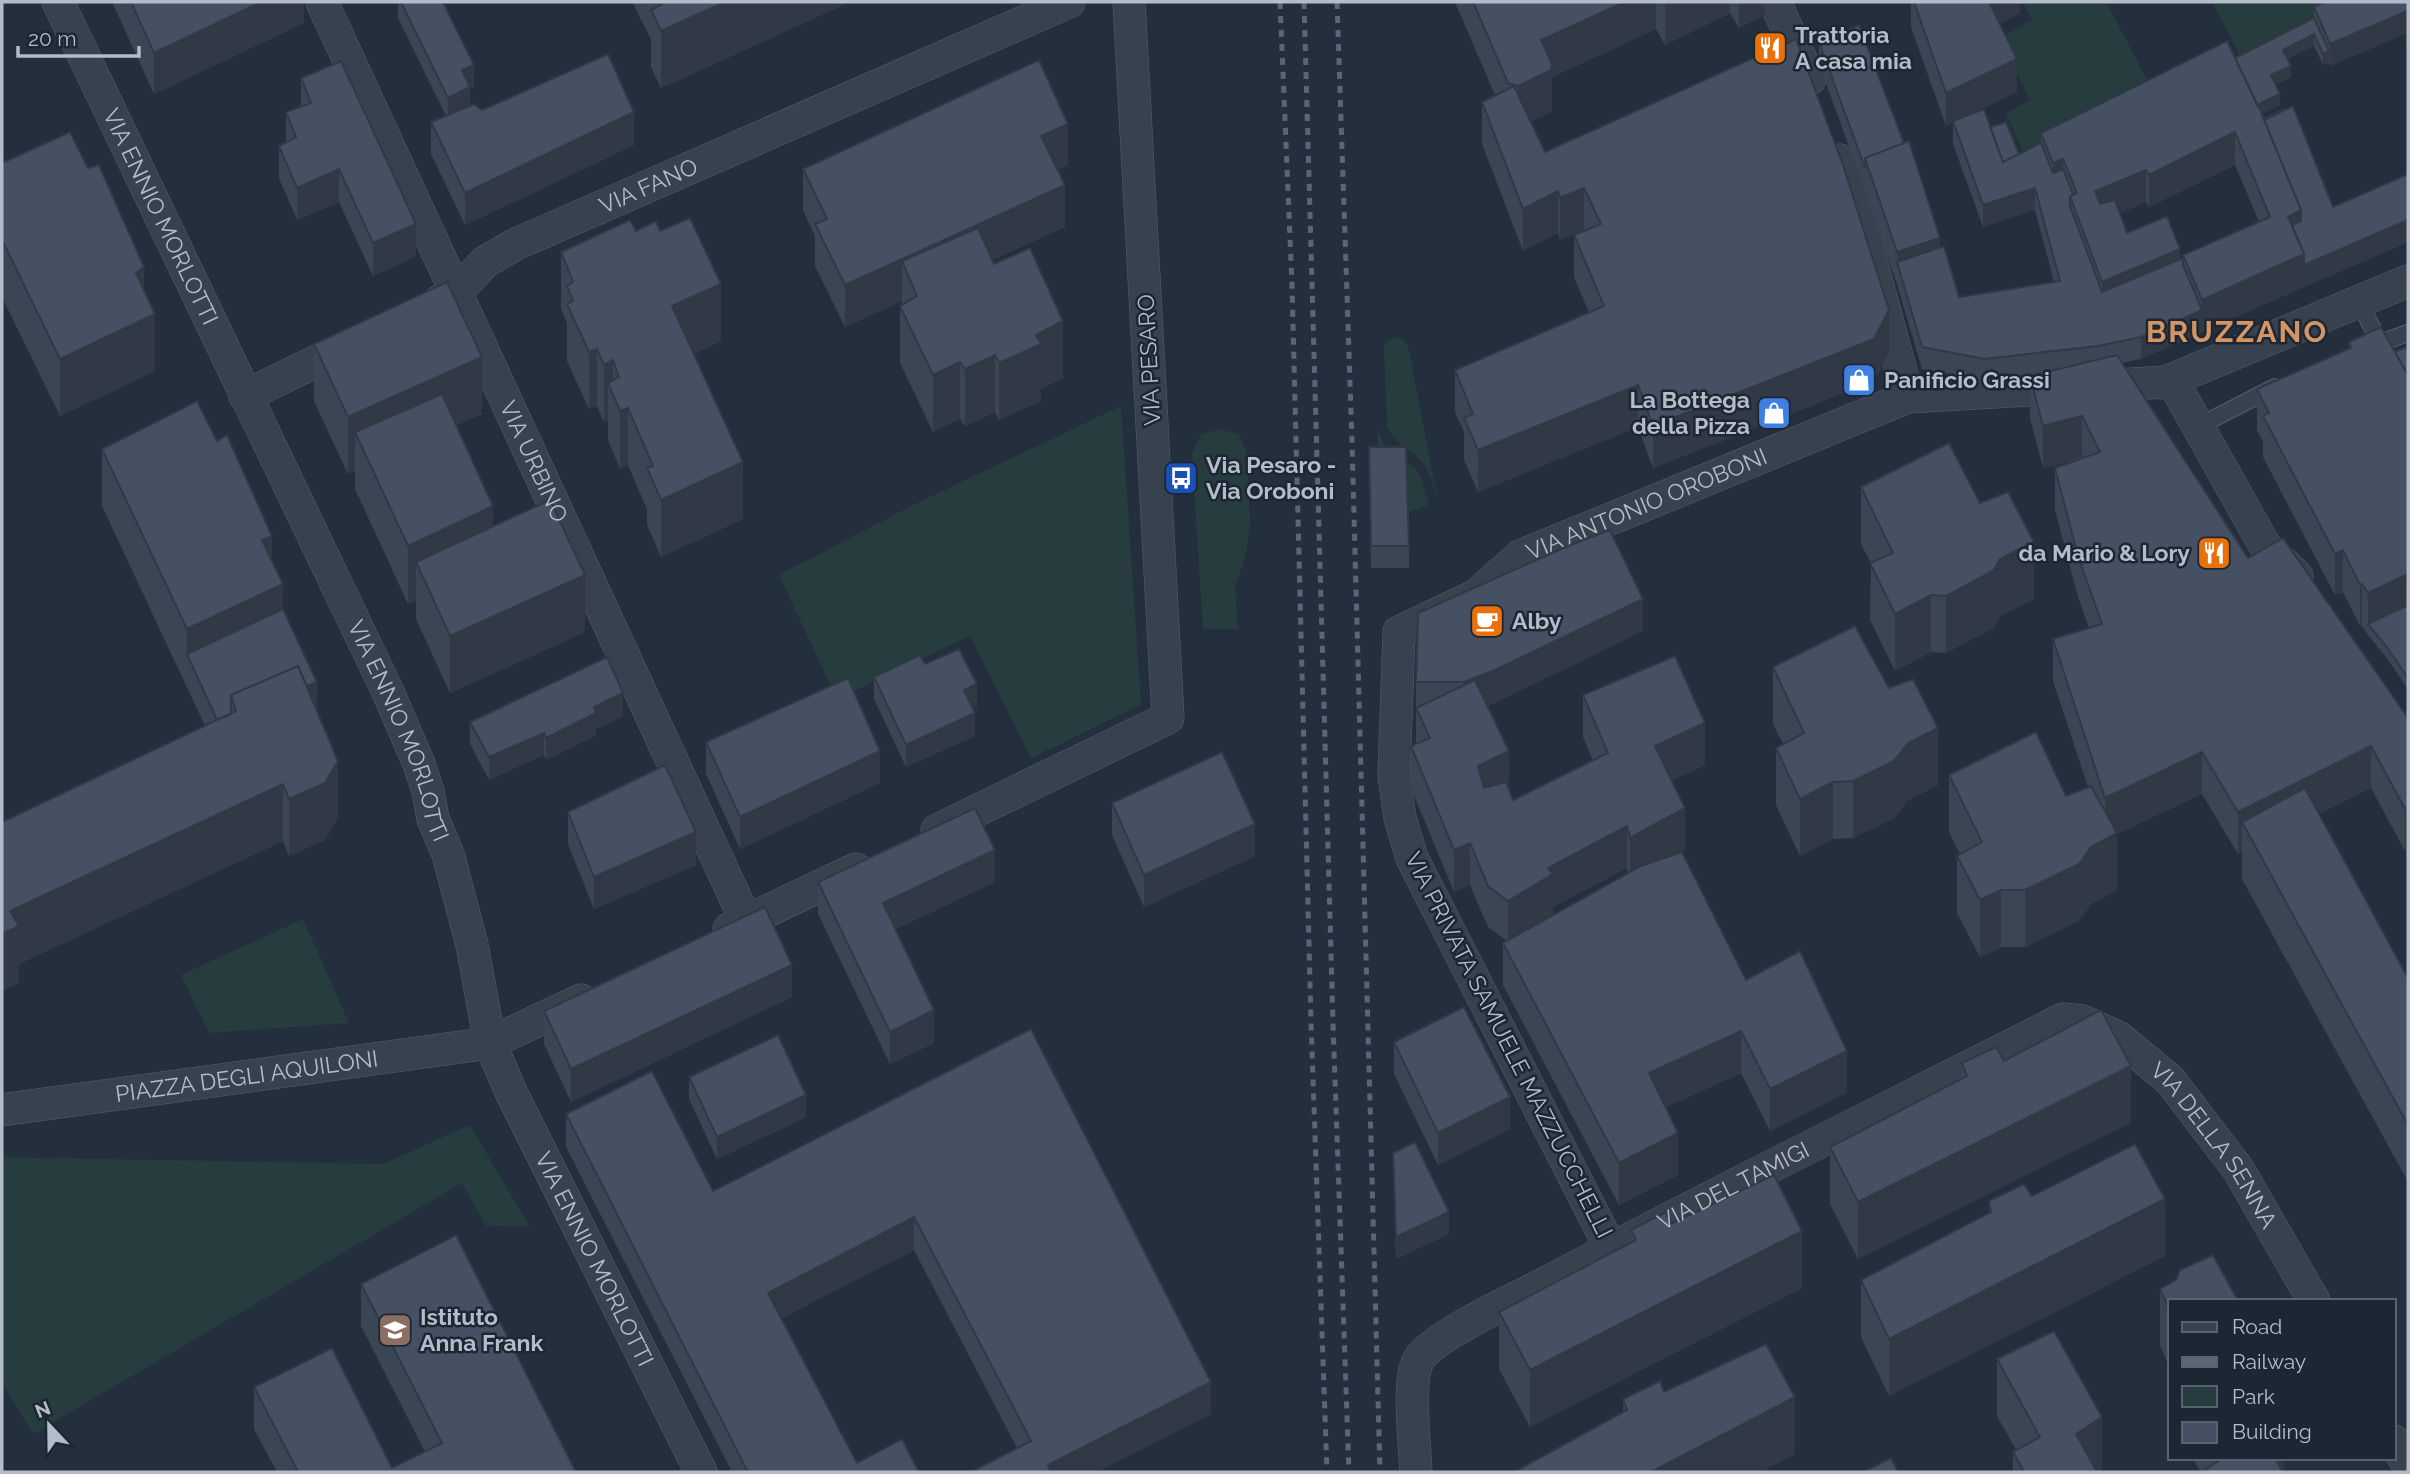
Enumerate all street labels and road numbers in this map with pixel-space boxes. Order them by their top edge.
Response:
street label: VIA ENNIO MORLOTTI [98,104,224,329]
street label: VIA FANO [595,152,702,219]
street label: VIA PESARO [1132,294,1165,427]
street label: VIA URBINO [495,396,574,526]
street label: VIA ANTONIO OROBONI [1522,442,1771,565]
street label: VIA ENNIO MORLOTTI [343,616,455,845]
street label: VIA PRIVATA SAMUELE MAZZUCCHELLI [1400,847,1619,1242]
street label: PIAZZA DEGLI AQUILONI [114,1045,380,1107]
street label: VIA DELLA SENNA [2146,1056,2283,1233]
street label: VIA DEL TAMIGI [1653,1135,1813,1235]
street label: VIA ENNIO MORLOTTI [530,1147,660,1370]

